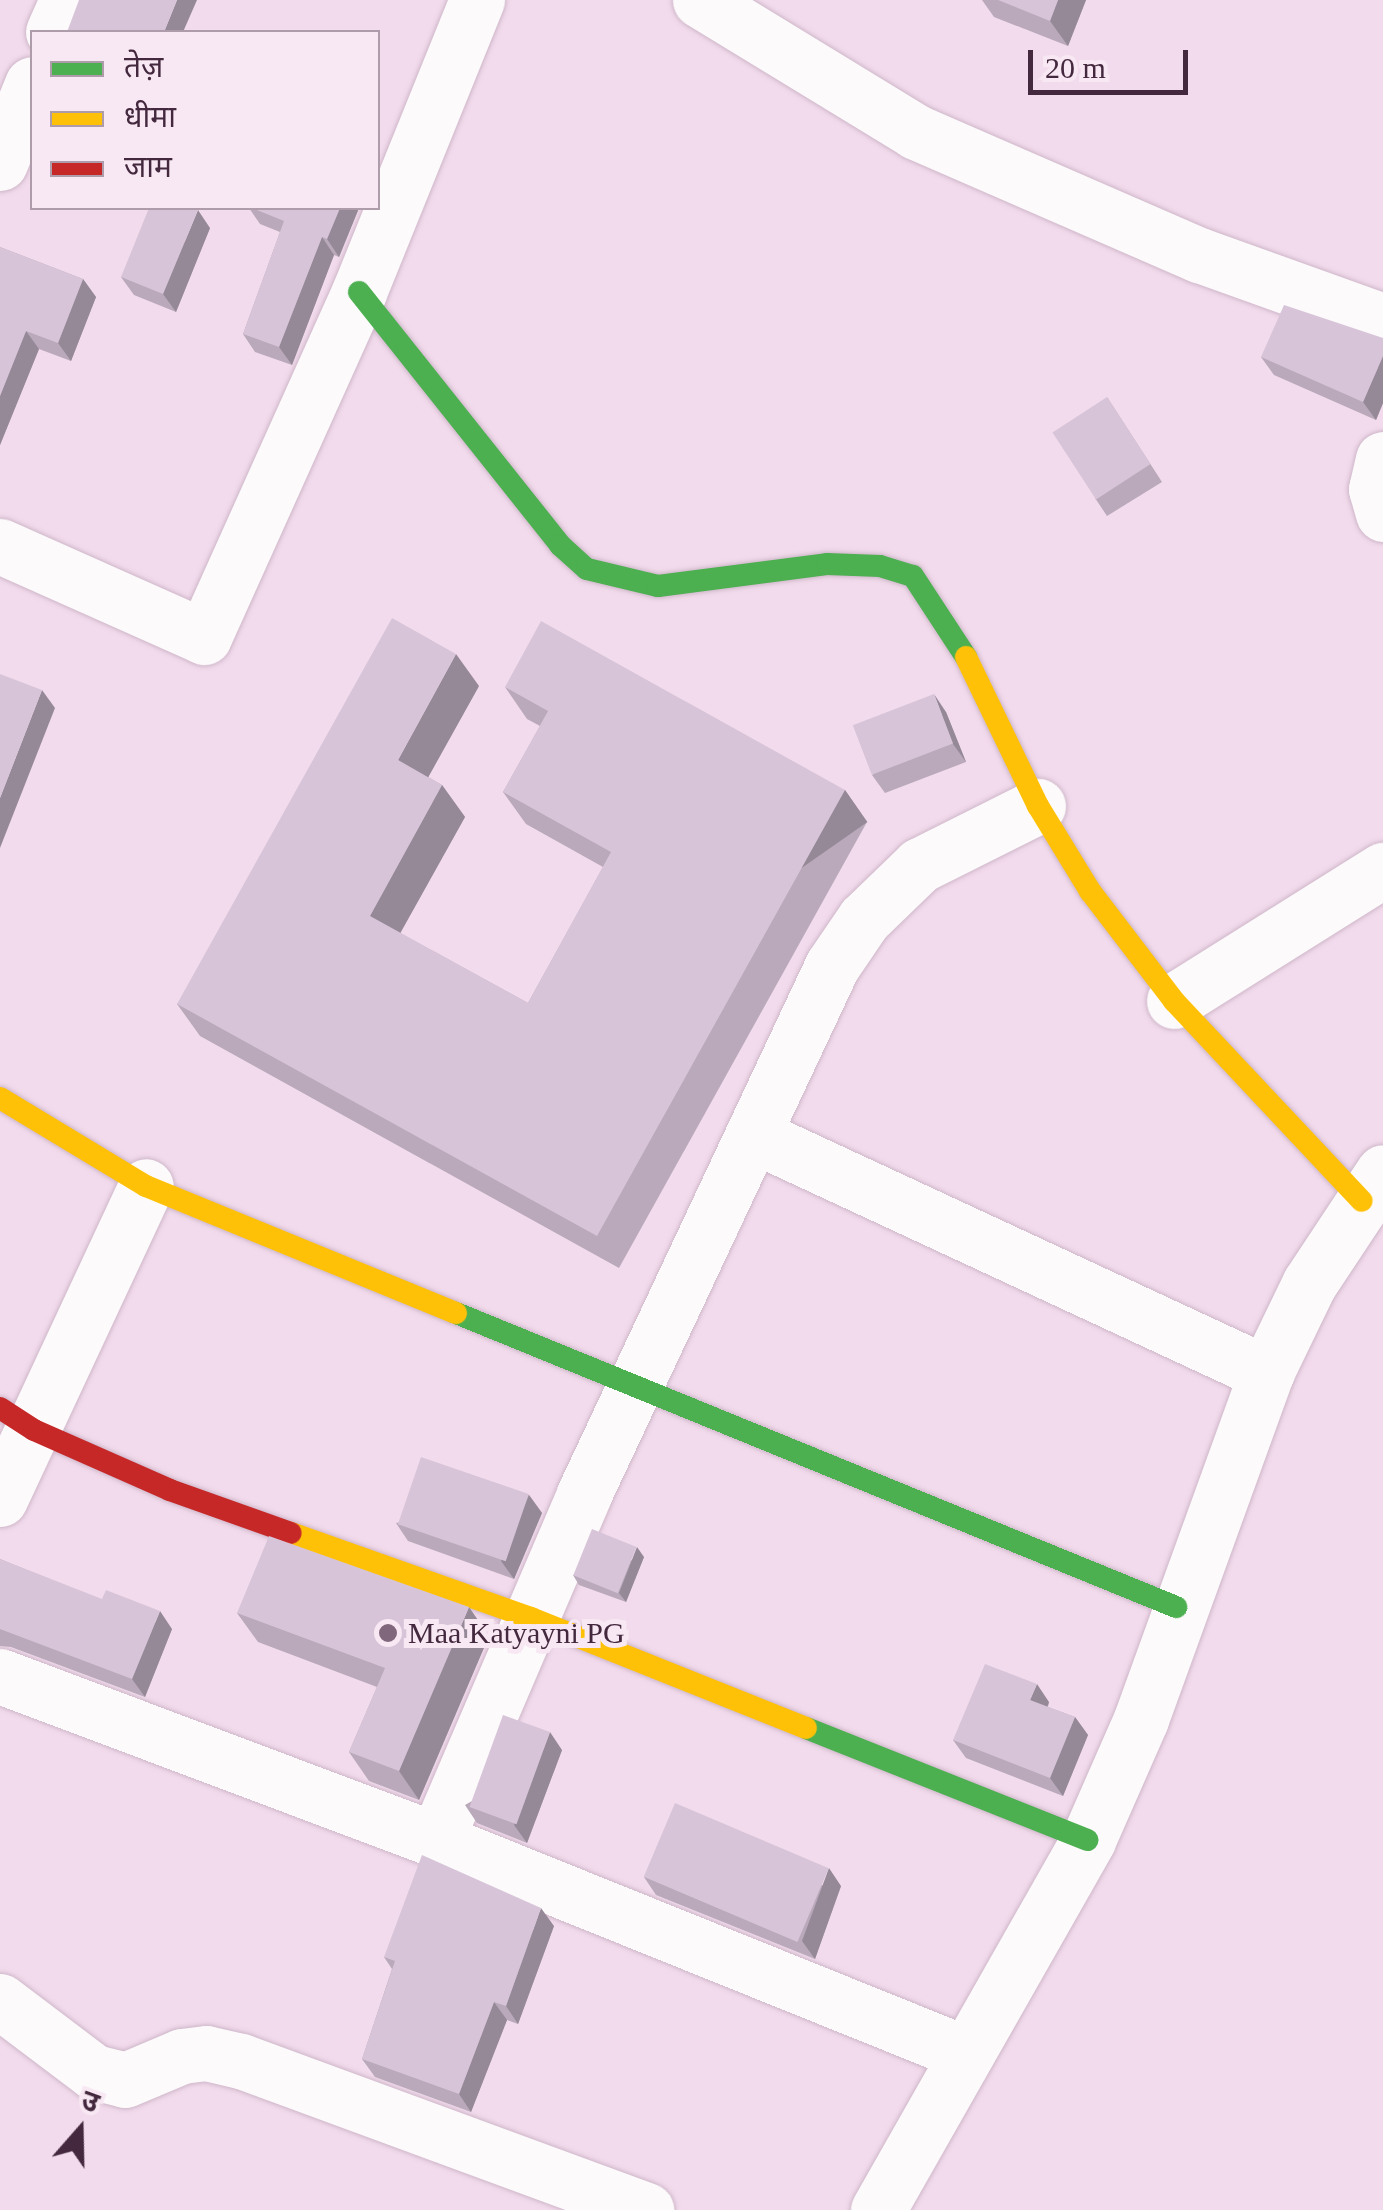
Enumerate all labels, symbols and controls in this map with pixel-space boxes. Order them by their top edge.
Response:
legend [30,30,380,210]
scale bar [1033,30,1193,92]
text: तेज़ [124,50,163,83]
text: 20 m [1045,51,1106,84]
text: धीमा [124,100,176,133]
text: जाम [124,150,172,183]
place label: Maa Katyayni PG [408,1615,625,1651]
marker: Maa Katyayni PG [377,1622,399,1644]
north arrow [30,2080,130,2180]
text: उ [77,2084,103,2119]

